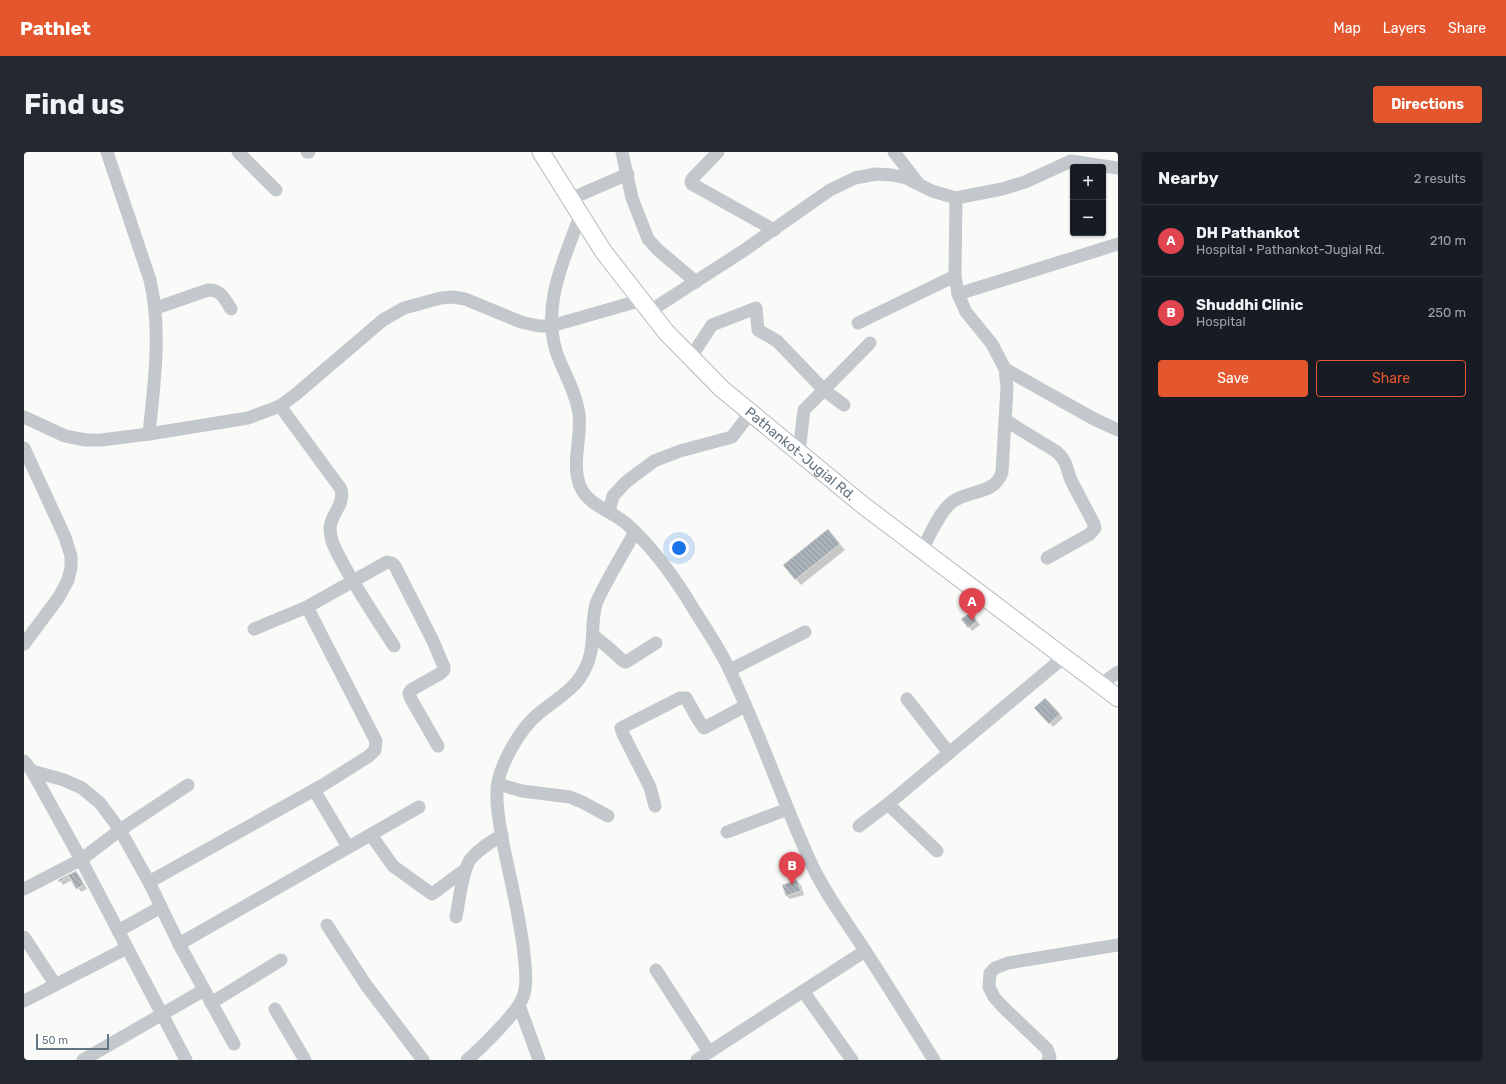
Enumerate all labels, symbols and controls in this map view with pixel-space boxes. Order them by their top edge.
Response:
text: Pathlet [20,17,91,40]
text: Map [1334,20,1361,37]
text: Layers [1383,20,1426,37]
text: Share [1448,20,1486,37]
button: Directions [1373,86,1482,123]
text: Find us [24,88,124,121]
map controls [1070,164,1106,236]
button: + [1070,164,1106,200]
text: Nearby [1158,168,1219,188]
text: 2 results [1414,171,1466,186]
button: − [1070,200,1106,236]
text: DH Pathankot [1196,224,1300,242]
text: A [1166,233,1176,248]
text: 210 m [1430,233,1466,248]
text: Hospital · Pathankot-Jugial Rd. [1196,242,1384,257]
text: Shuddhi Clinic [1196,296,1303,314]
text: B [1166,305,1176,320]
text: 250 m [1428,305,1466,320]
text: Hospital [1196,314,1246,329]
button: Save [1158,360,1308,397]
button: Share [1316,360,1466,397]
street label: Pathankot-Jugial Rd. [742,403,859,504]
your location [669,538,689,558]
pin: A [959,588,985,621]
pin: B [779,852,805,885]
scale bar [36,1032,109,1051]
text: 50 m [42,1034,68,1047]

